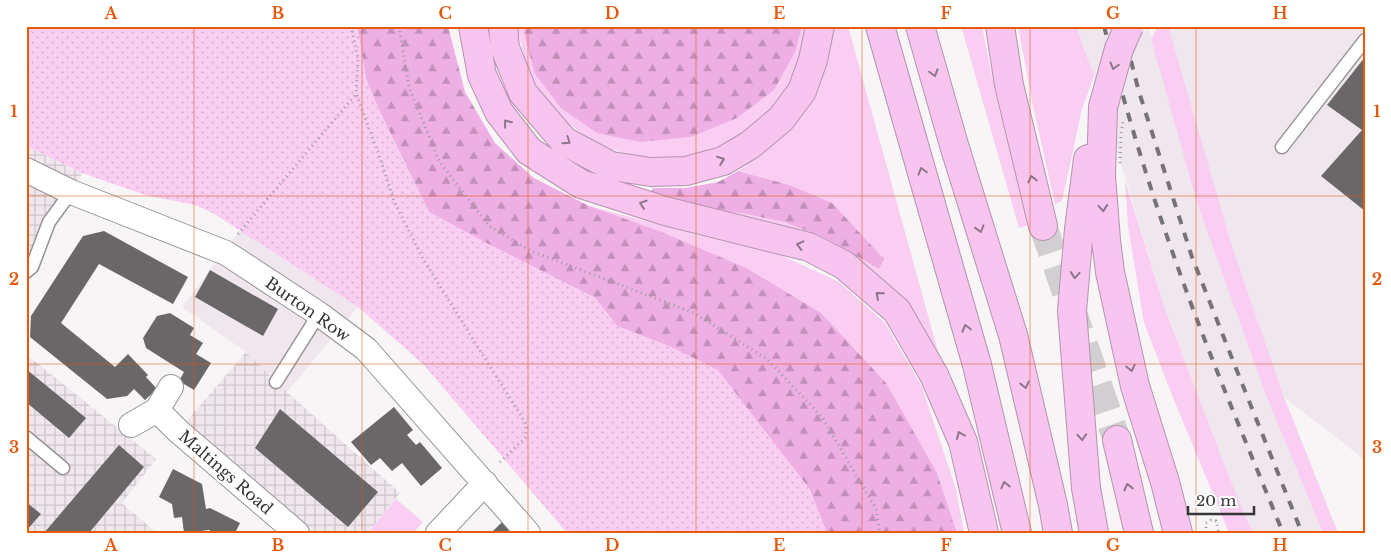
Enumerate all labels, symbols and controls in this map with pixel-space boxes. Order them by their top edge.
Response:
text: A [104,3,119,23]
text: B [272,3,285,23]
text: C [438,3,452,23]
text: D [605,3,619,23]
text: E [773,3,785,23]
text: F [940,3,952,23]
text: G [1106,3,1120,23]
text: H [1272,3,1288,23]
one-way arrow [1110,61,1120,70]
one-way arrow [928,69,938,77]
text: 1 [11,101,18,121]
text: 1 [1374,101,1381,121]
one-way arrow [504,119,513,128]
one-way arrow [561,135,571,144]
one-way arrow [716,156,725,166]
one-way arrow [917,168,927,176]
one-way arrow [1027,175,1038,183]
one-way arrow [639,200,647,210]
one-way arrow [1098,204,1109,212]
one-way arrow [975,224,985,232]
one-way arrow [796,240,805,251]
text: 2 [9,269,19,289]
text: 2 [1372,269,1382,289]
one-way arrow [1070,271,1081,279]
street label: Burton Row [262,272,355,346]
one-way arrow [876,293,885,301]
one-way arrow [962,324,972,332]
one-way arrow [1125,363,1136,372]
one-way arrow [1019,381,1030,389]
street label: Maltings Road [175,426,277,518]
one-way arrow [955,431,966,440]
one-way arrow [1076,433,1087,441]
text: 3 [9,437,19,457]
text: 3 [1372,437,1382,457]
one-way arrow [1000,481,1011,490]
one-way arrow [1123,482,1134,491]
scale bar [1188,484,1255,516]
text: 20 m [1196,491,1236,510]
text: A [104,535,119,555]
text: B [272,535,285,555]
text: C [438,535,452,555]
text: D [605,535,619,555]
text: E [773,535,785,555]
text: F [940,535,952,555]
text: G [1106,535,1120,555]
text: H [1272,535,1288,555]

